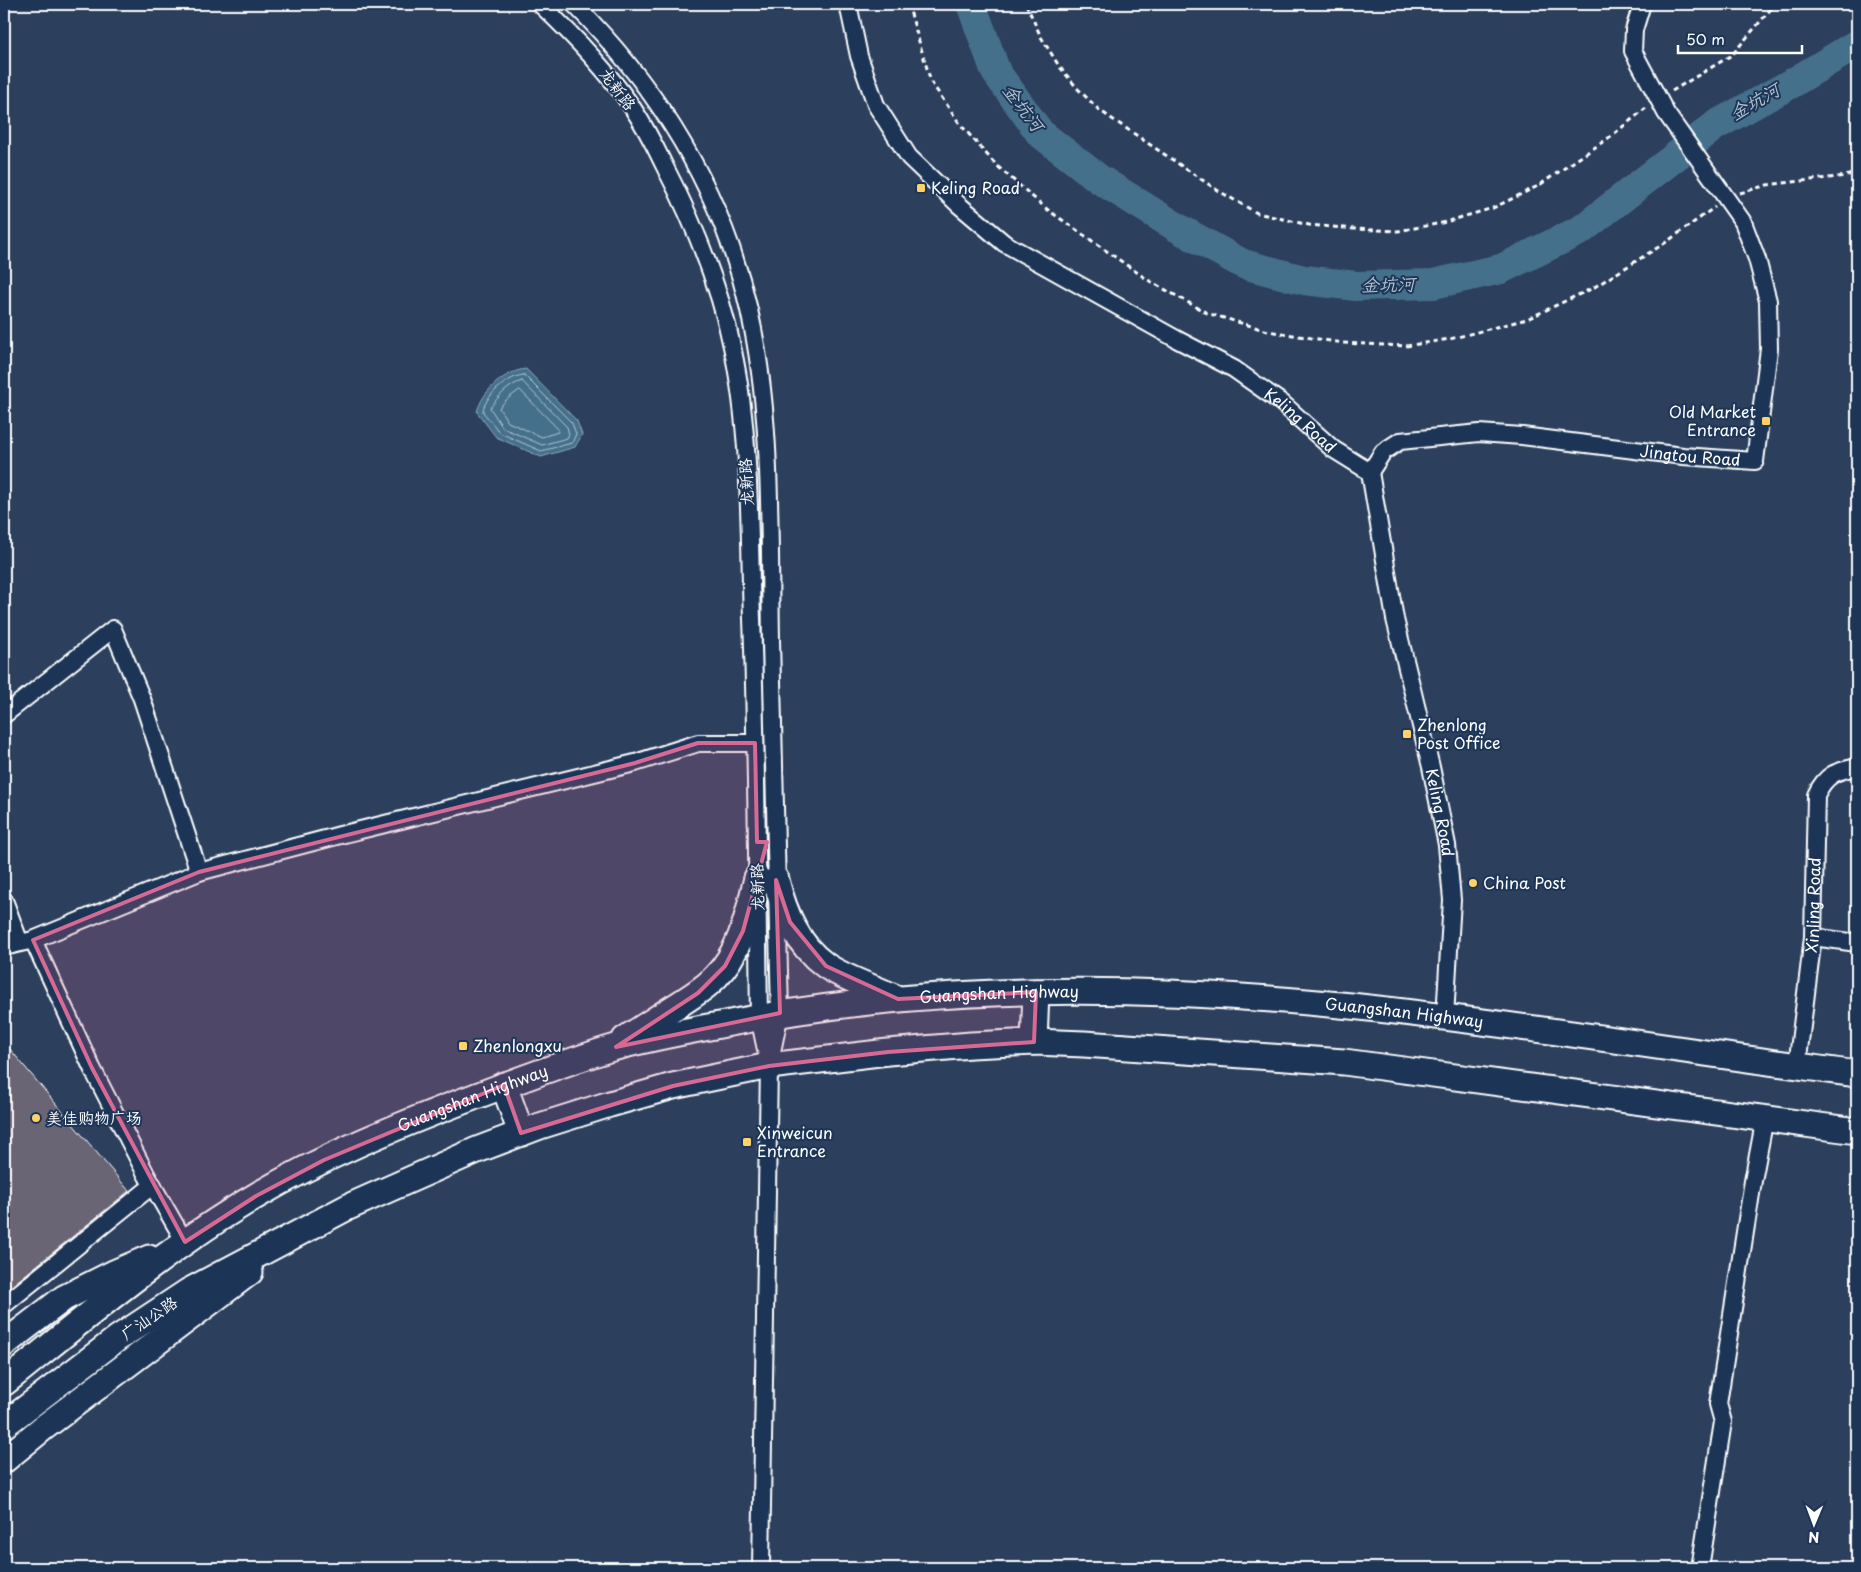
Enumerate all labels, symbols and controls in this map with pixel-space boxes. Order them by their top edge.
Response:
scale bar [1678,22,1802,54]
text: 50 m [1686,27,1725,50]
street label: 龙新路 [595,62,643,115]
water label: 金坑河 [1724,74,1787,126]
water label: 金坑河 [997,77,1053,139]
place label: Keling Road [931,175,1020,199]
marker: Keling Road [915,182,927,194]
water label: 金坑河 [1361,269,1418,297]
street label: Keling Road [1260,381,1342,458]
place label: Old Market Entrance [1669,399,1756,441]
marker: Old Market Entrance [1760,415,1772,427]
street label: Jingtou Road [1639,438,1741,471]
street label: 龙新路 [732,457,758,507]
place label: Zhenlong Post Office [1417,712,1501,754]
marker: Zhenlong Post Office [1401,728,1413,740]
street label: Keling Road [1421,766,1461,857]
street label: Xinling Road [1798,857,1826,954]
street label: 龙新路 [744,863,768,911]
place label: China Post [1483,870,1566,894]
marker: China Post [1467,877,1479,889]
street label: Guangshan Highway [919,978,1079,1008]
street label: Guangshan Highway [1324,991,1485,1033]
place label: Zhenlongxu [473,1033,562,1057]
marker: Zhenlongxu [457,1040,469,1052]
street label: Guangshan Highway [393,1058,551,1137]
place label: 美佳购物广场 [46,1105,142,1129]
marker: 美佳购物广场 [30,1112,42,1124]
place label: Xinweicun Entrance [757,1120,833,1162]
marker: Xinweicun Entrance [741,1136,753,1148]
street label: 广汕公路 [115,1289,182,1345]
north arrow [1788,1500,1838,1550]
text: N [1808,1527,1819,1548]

